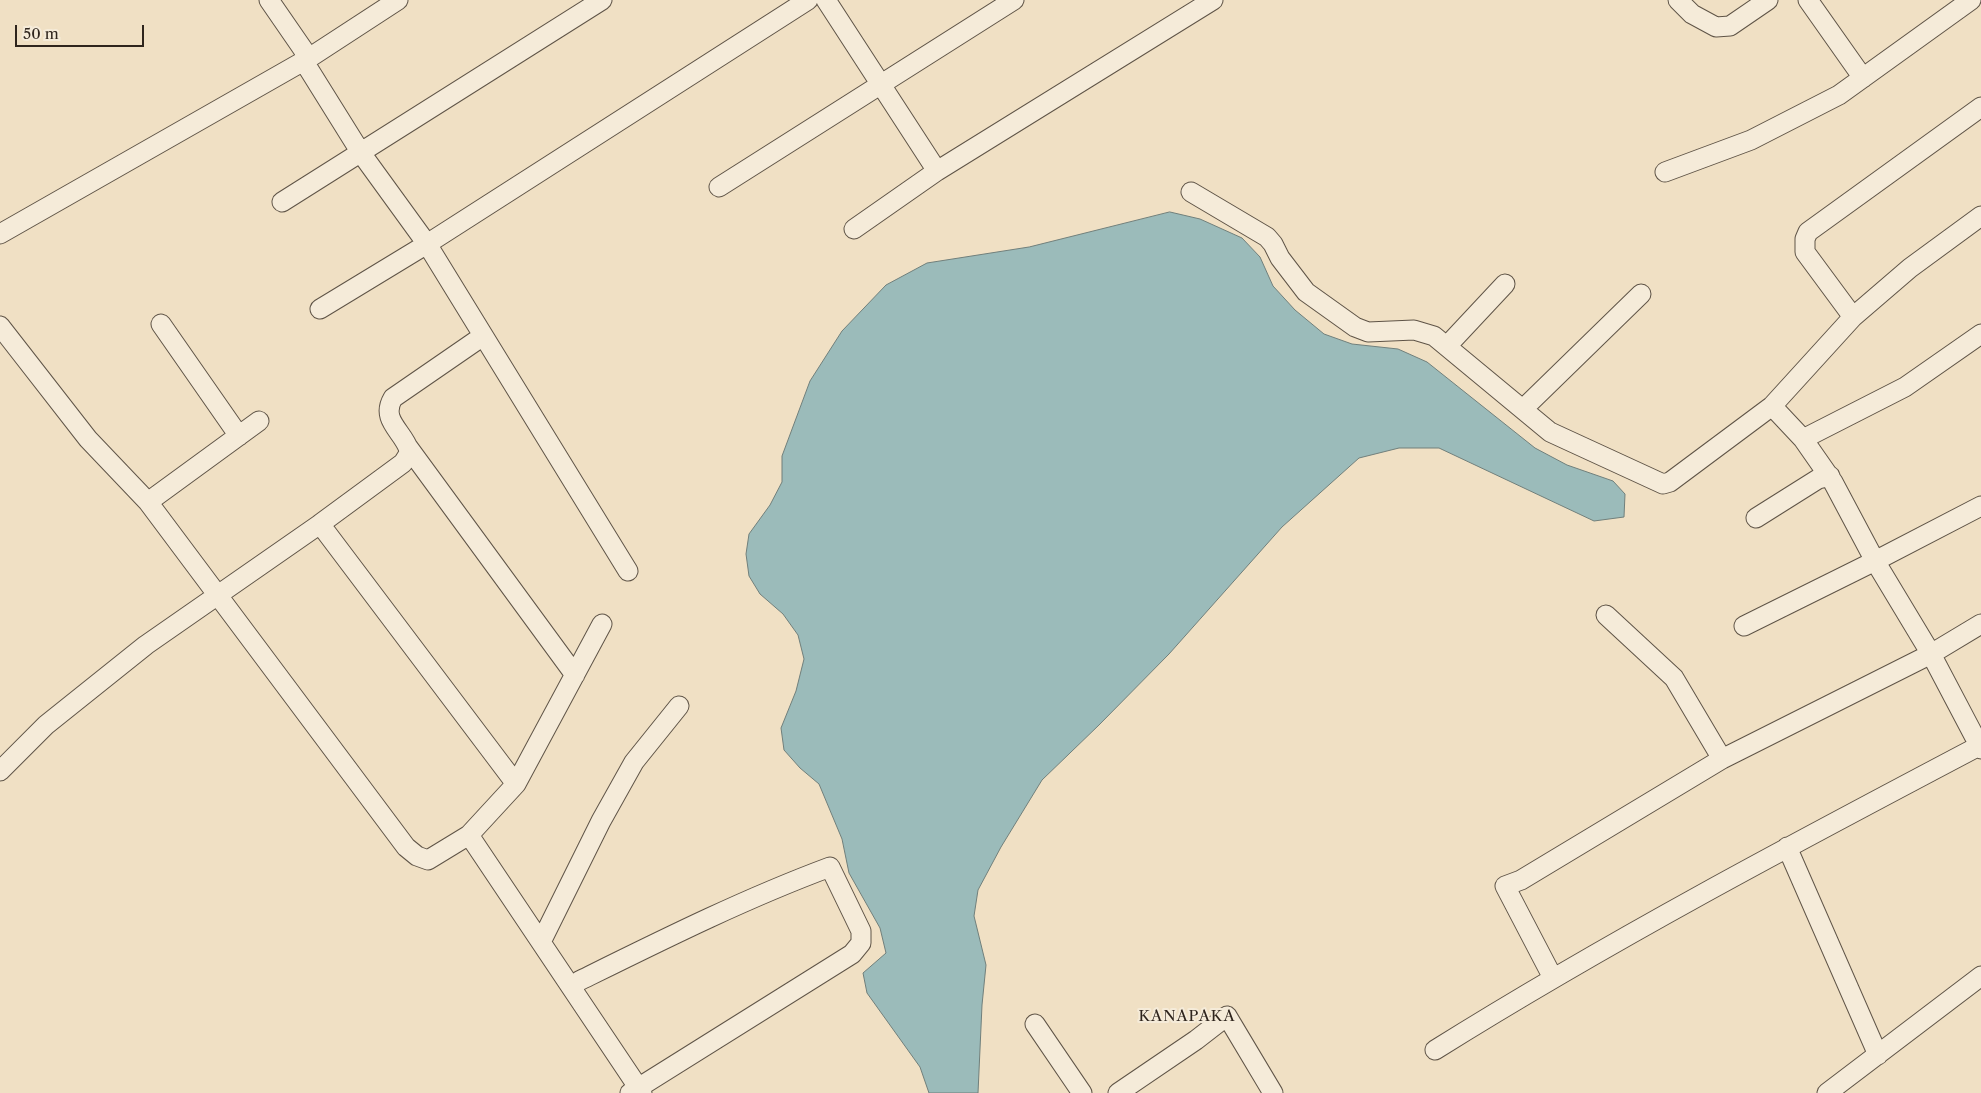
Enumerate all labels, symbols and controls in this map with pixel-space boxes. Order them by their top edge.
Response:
scale bar [18,15,146,47]
text: 50 m [23,24,59,43]
district label: KANAPAKA [1137,1008,1237,1026]

